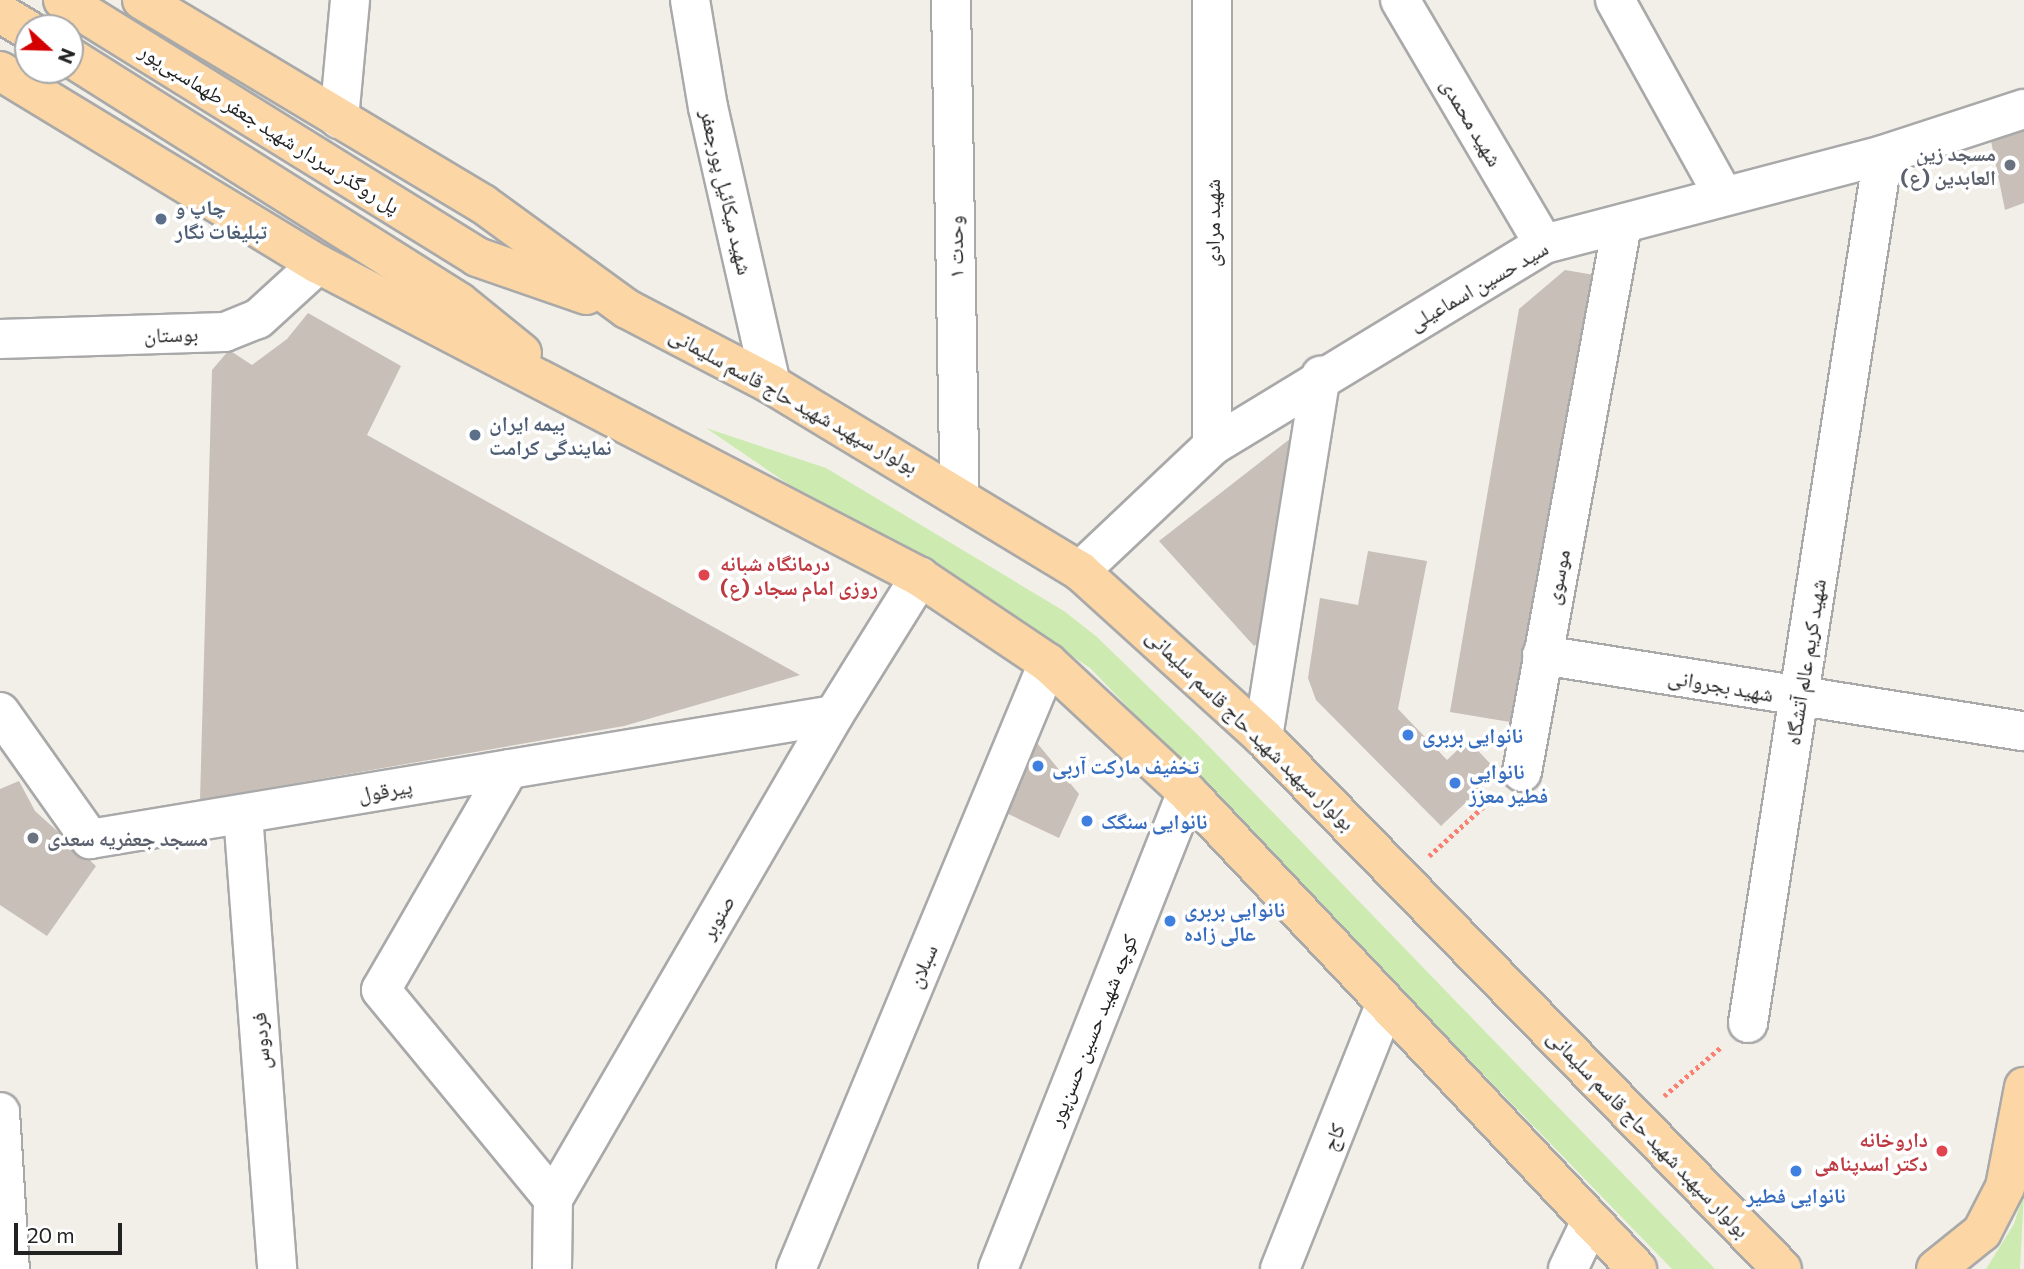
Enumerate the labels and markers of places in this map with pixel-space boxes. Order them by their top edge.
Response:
place label: مسجد زین العابدین (ع) [1900,140,1996,190]
marker: مسجد زین العابدین (ع) [2002,157,2018,173]
place label: چاپ و تبلیغات نگار [175,194,267,244]
marker: چاپ و تبلیغات نگار [153,211,169,227]
place label: بیمه ایران نمایندگی کرامت [489,410,611,460]
marker: بیمه ایران نمایندگی کرامت [467,427,483,443]
place label: درمانگاه شبانه روزی امام سجاد (ع) [720,550,878,600]
marker: درمانگاه شبانه روزی امام سجاد (ع) [694,565,714,585]
place label: نانوایی بربری [1422,722,1523,748]
marker: نانوایی بربری [1400,727,1416,743]
place label: تخفیف مارکت آربی [1052,753,1199,779]
marker: تخفیف مارکت آربی [1030,758,1046,774]
place label: نانوایی فطیر معزز [1469,758,1548,808]
marker: نانوایی فطیر معزز [1447,775,1463,791]
place label: نانوایی سنگک [1101,808,1207,834]
marker: نانوایی سنگک [1079,813,1095,829]
place label: مسجد جعفریه سعدی [47,825,208,851]
marker: مسجد جعفریه سعدی [25,830,41,846]
place label: نانوایی بربری عالی زاده [1184,896,1285,946]
marker: نانوایی بربری عالی زاده [1162,913,1178,929]
place label: داروخانه دكتر اسدپناهی [1814,1126,1928,1176]
marker: داروخانه دكتر اسدپناهی [1934,1143,1950,1159]
marker: نانوایی فطیر [1788,1163,1804,1179]
place label: نانوایی فطیر [1746,1182,1846,1208]

